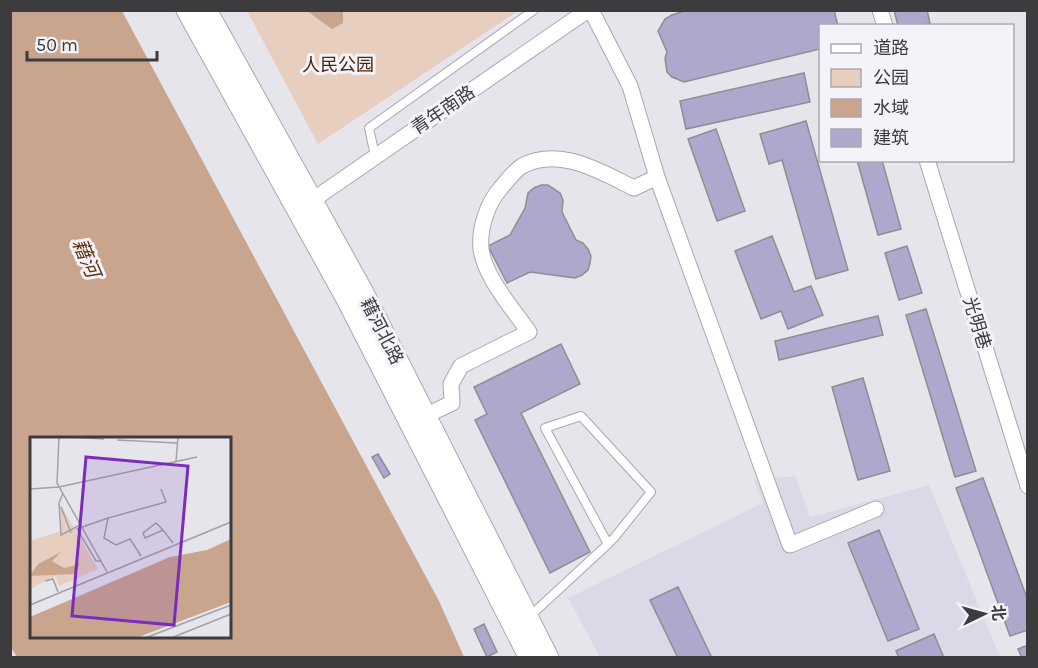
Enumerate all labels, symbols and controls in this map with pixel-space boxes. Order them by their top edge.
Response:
scale bar [27,24,158,62]
legend [819,24,1014,162]
text: 50 m [36,34,78,56]
text: 道路 [873,37,909,59]
park label: 人民公园 [302,54,374,76]
text: 公园 [873,67,909,89]
street label: 青年南路 [407,81,479,139]
text: 水域 [873,97,909,119]
text: 建筑 [873,127,909,149]
water label: 藉河 [68,235,106,285]
street label: 藉河北路 [356,294,408,368]
street label: 光明巷 [959,294,995,352]
inset map [30,437,231,638]
north arrow [954,584,1014,644]
text: 北 [988,604,1009,622]

